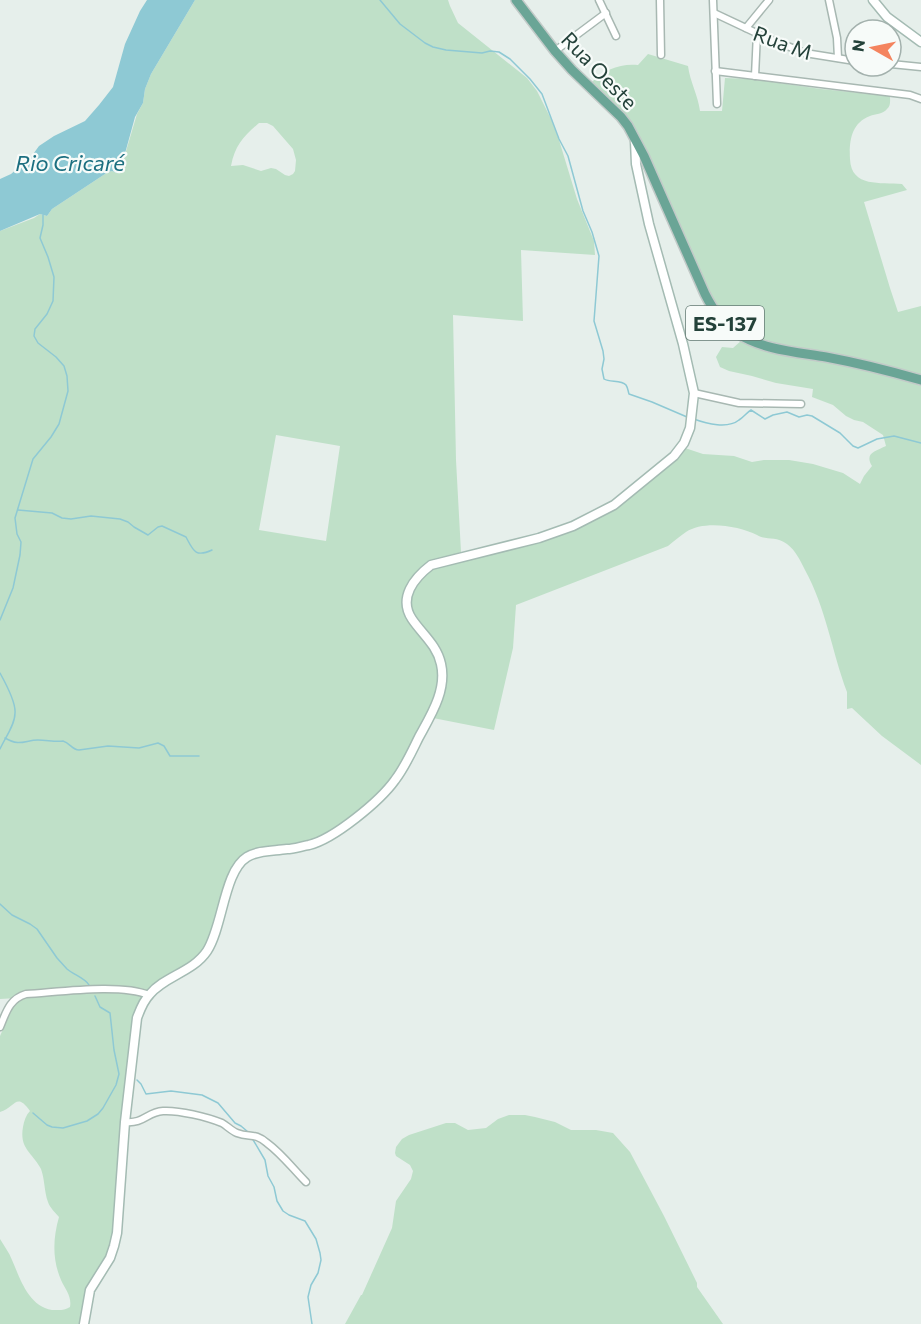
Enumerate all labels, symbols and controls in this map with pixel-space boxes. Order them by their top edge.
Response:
north arrow [843,18,903,78]
street label: Rua M [750,20,816,64]
street label: Rua Oeste [557,26,643,114]
text: N [847,38,868,53]
water label: Rio Cricaré [15,149,125,176]
road number: ES-137 [686,306,764,340]

